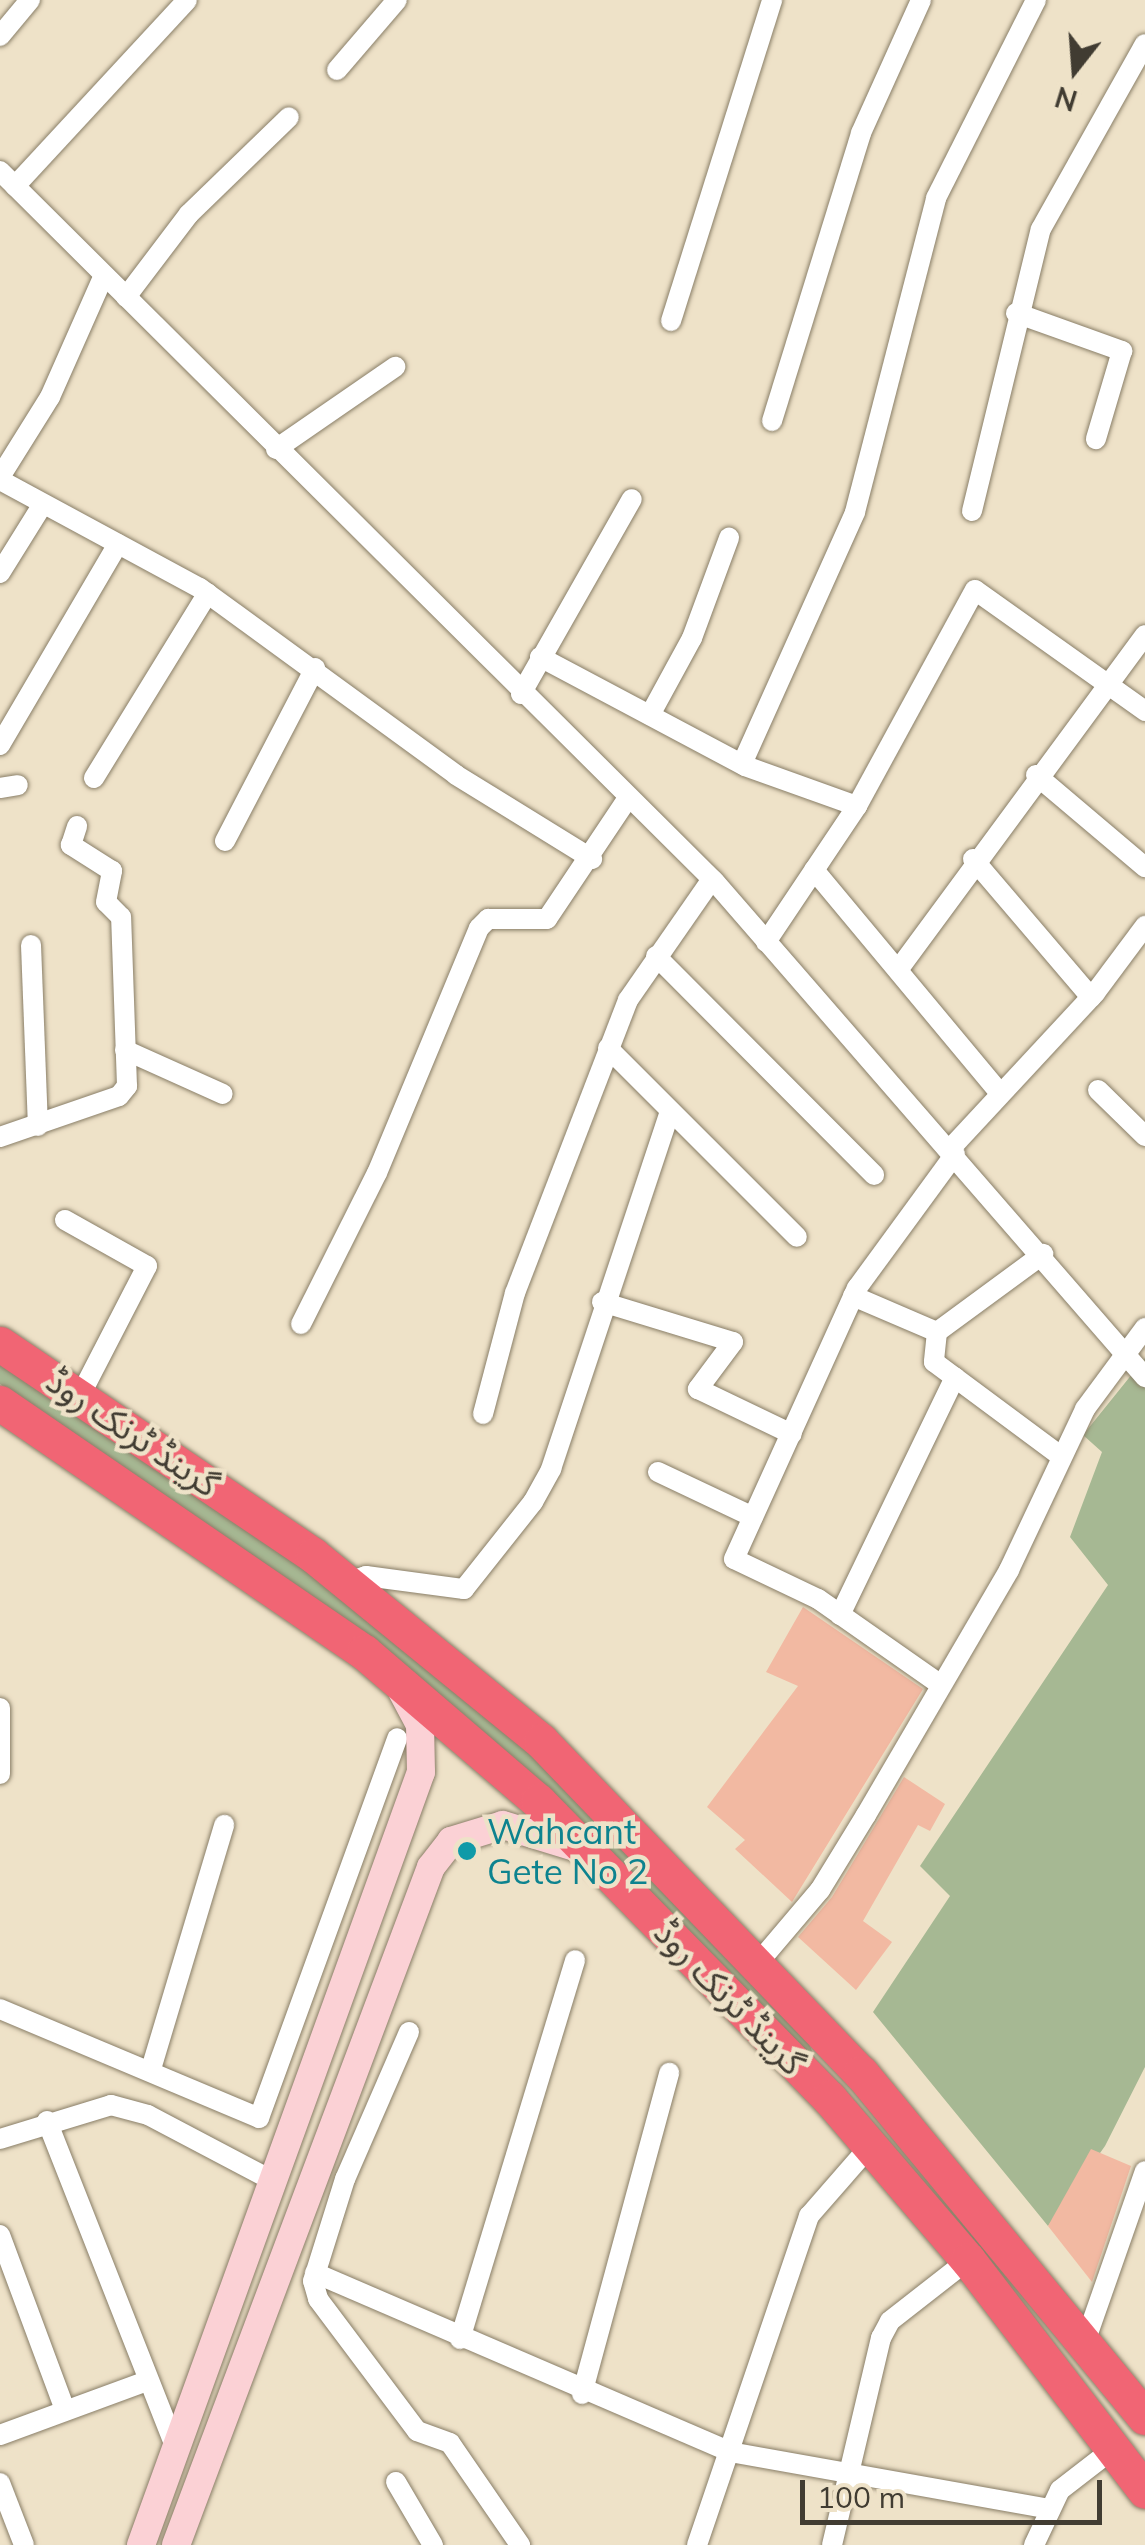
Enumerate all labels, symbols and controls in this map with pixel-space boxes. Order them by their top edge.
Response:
north arrow [1025,20,1125,120]
text: N [1051,79,1081,119]
street label: گرینڈ ٹرنک روڈ [39,1359,227,1505]
place label: Wahcant Gete No 2 [487,1810,648,1892]
marker: Wahcant Gete No 2 [456,1840,478,1862]
street label: گرینڈ ٹرنک روڈ [646,1911,814,2083]
scale bar [805,2460,1108,2522]
text: 100 m [817,2478,905,2516]

